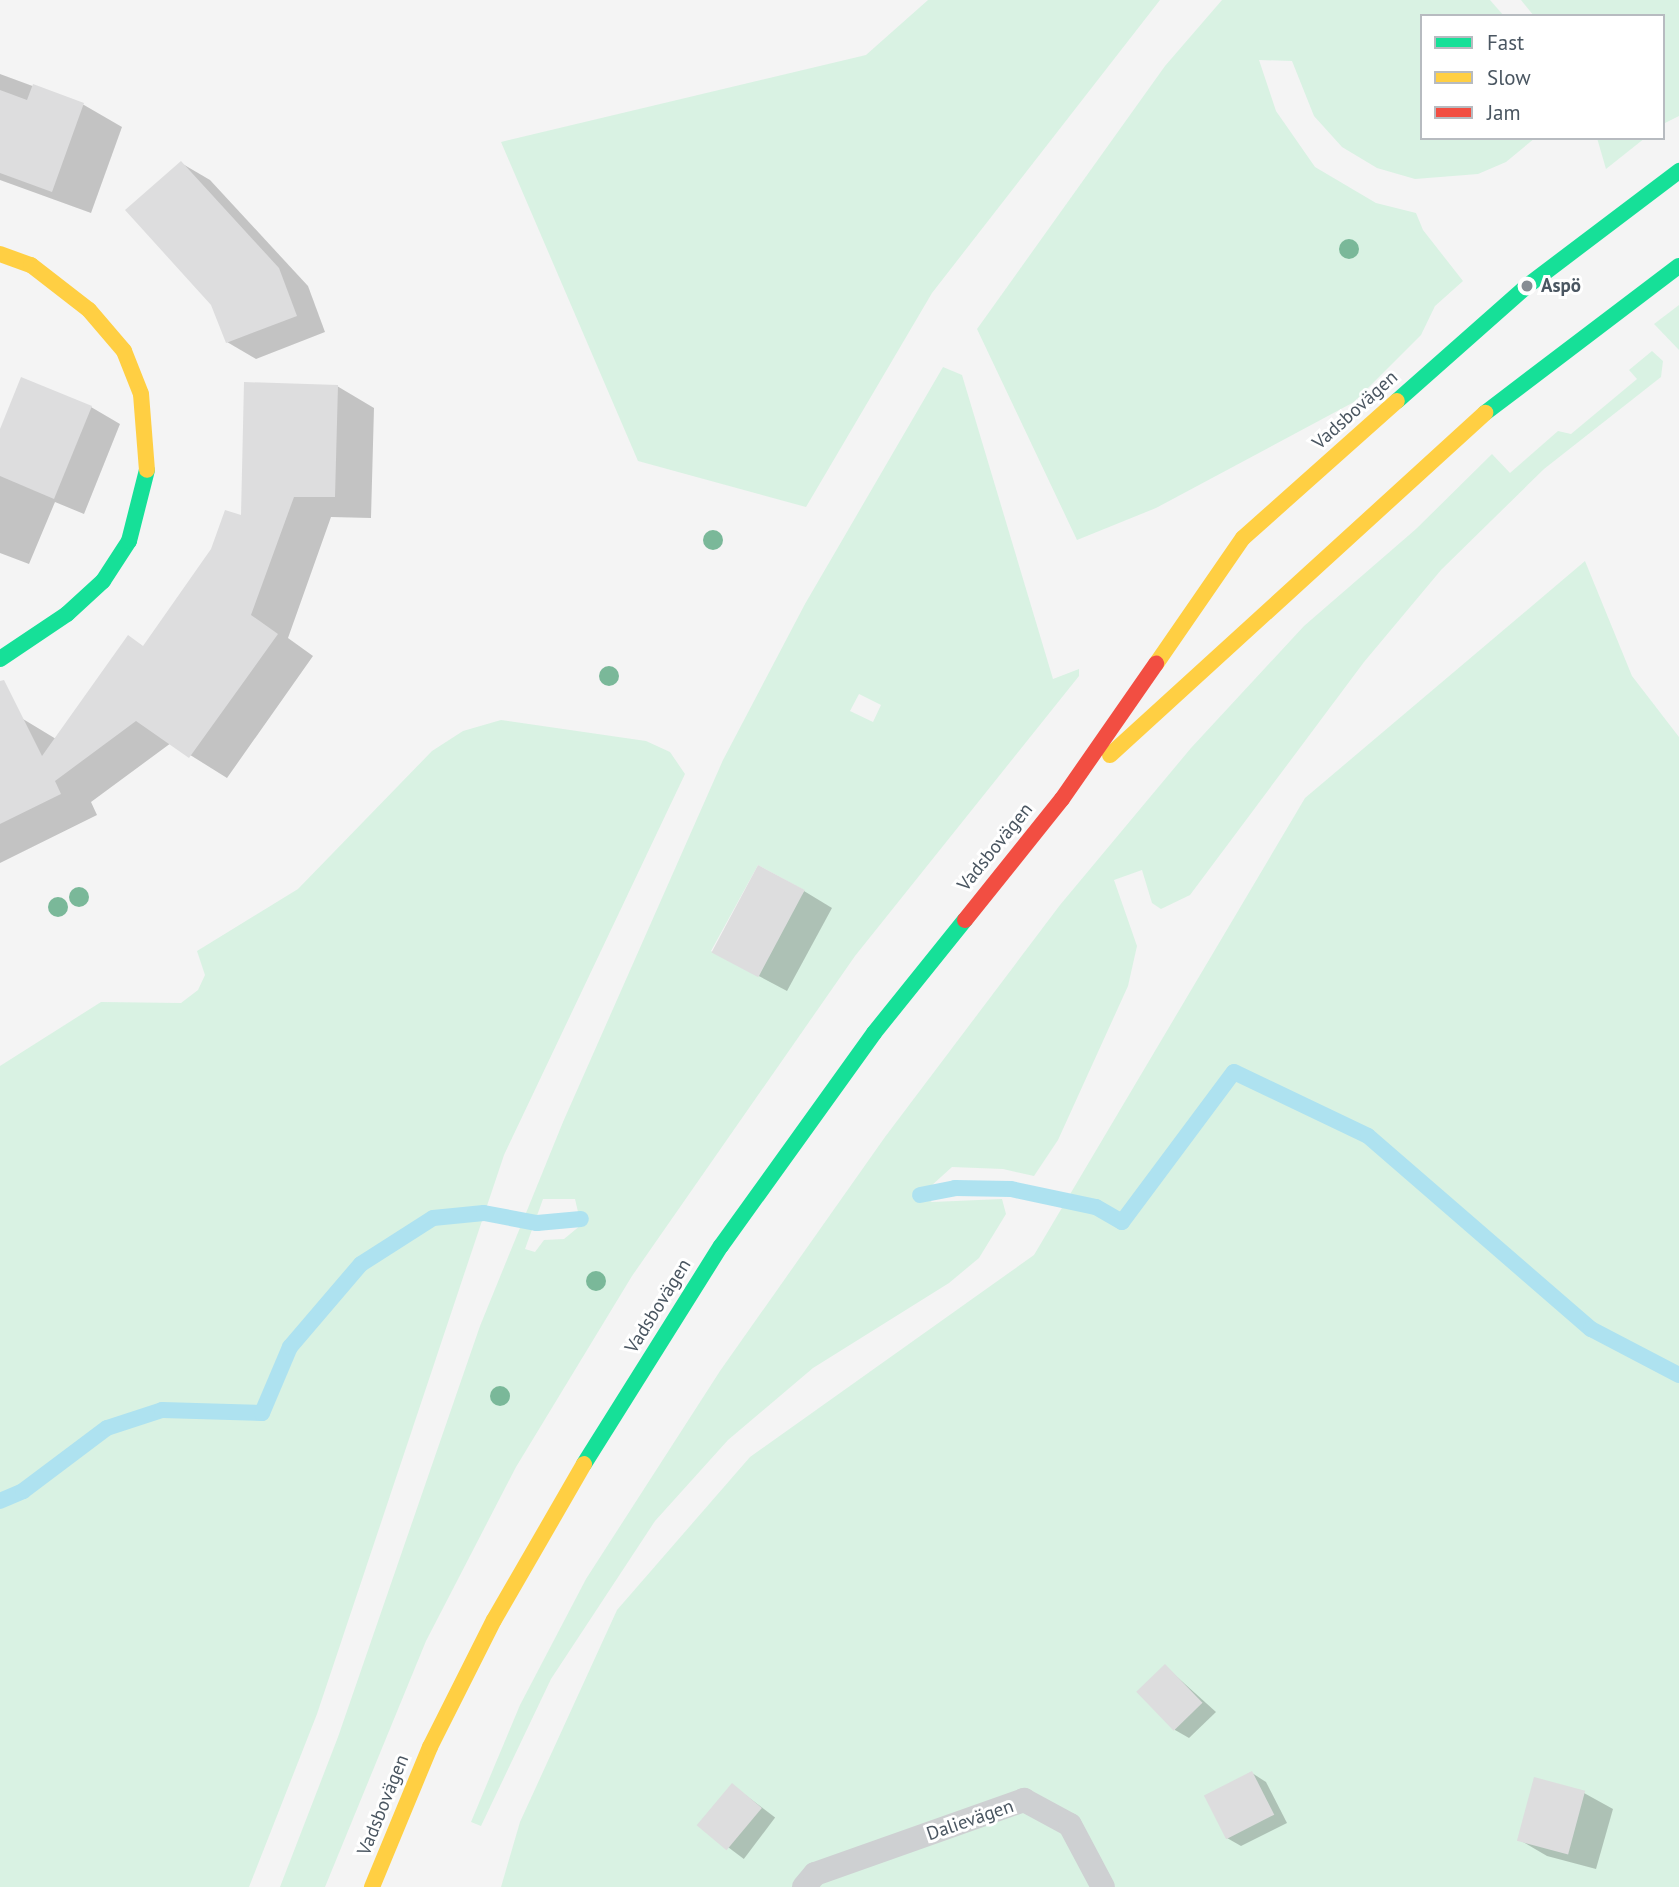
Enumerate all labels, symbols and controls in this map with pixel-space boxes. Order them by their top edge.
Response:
legend [1420,14,1665,140]
text: Fast [1487,29,1524,56]
text: Slow [1487,64,1531,91]
text: Jam [1487,99,1521,126]
place label: Aspö [1541,275,1581,297]
marker: Aspö [1519,278,1535,294]
street label: Vadsbovägen [1308,366,1402,454]
street label: Vadsbovägen [953,798,1037,896]
street label: Vadsbovägen [620,1255,696,1357]
street label: Vadsbovägen [352,1751,414,1859]
street label: Dalievägen [923,1794,1017,1846]

